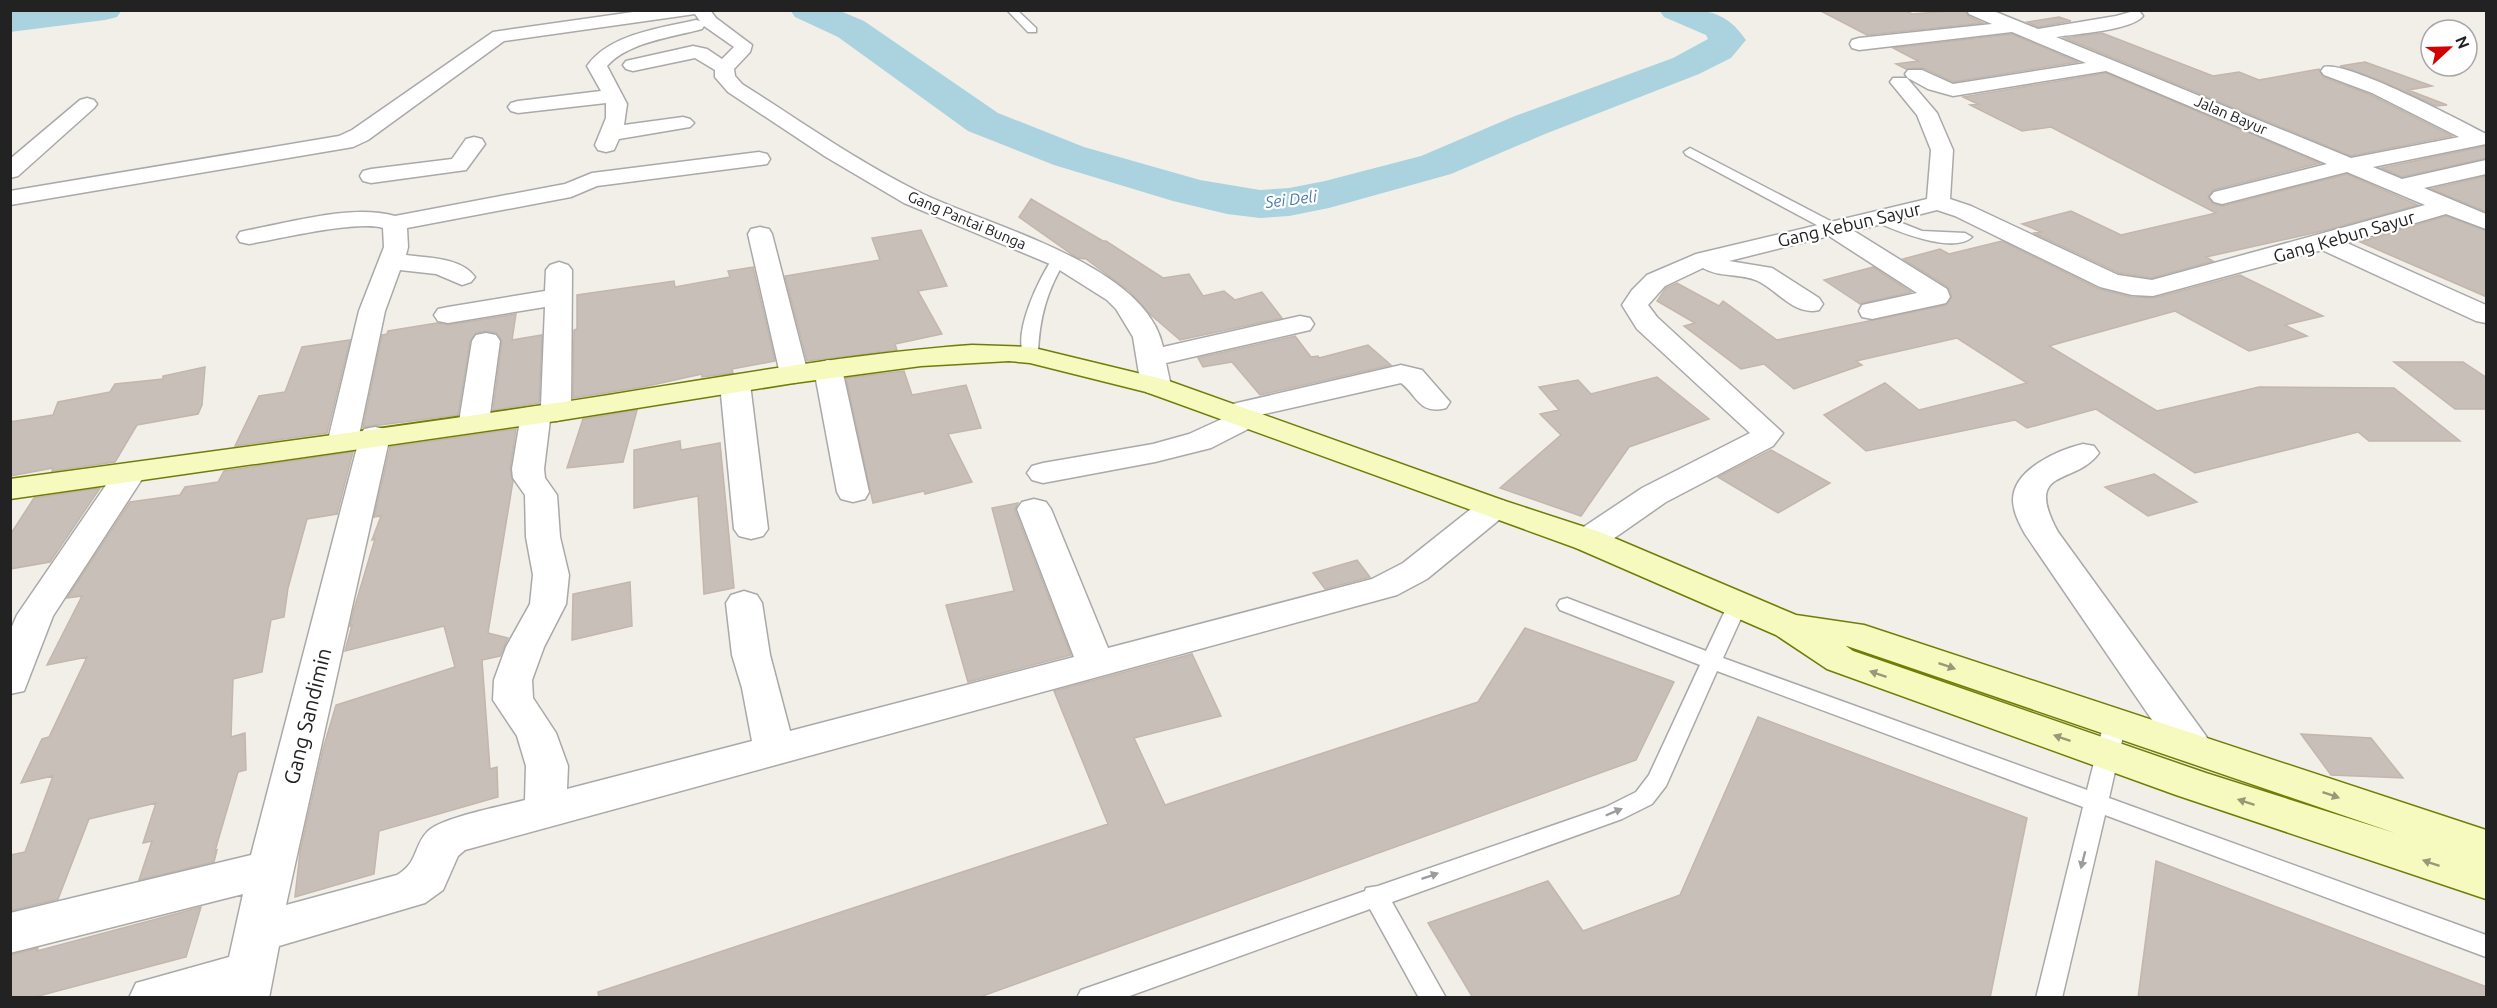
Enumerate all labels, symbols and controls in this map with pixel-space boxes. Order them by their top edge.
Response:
north arrow [2419,18,2479,78]
text: N [2452,33,2473,51]
street label: Jalan Bayur [2192,92,2270,138]
street label: Gang Pantai Bunga [905,187,1029,253]
water label: Sei Deli [1263,187,1319,211]
street label: Gang Kebun Sayur [1775,198,1923,250]
street label: Gang Kebun Sayur [2271,206,2417,266]
street label: Gang Sandimin [278,645,336,787]
one-way arrow [1938,662,1956,671]
one-way arrow [1868,668,1886,678]
one-way arrow [2052,733,2070,742]
one-way arrow [2322,791,2340,800]
one-way arrow [2237,797,2255,806]
one-way arrow [1606,807,1623,816]
one-way arrow [2078,851,2088,869]
one-way arrow [2422,857,2440,867]
one-way arrow [1421,871,1439,880]

